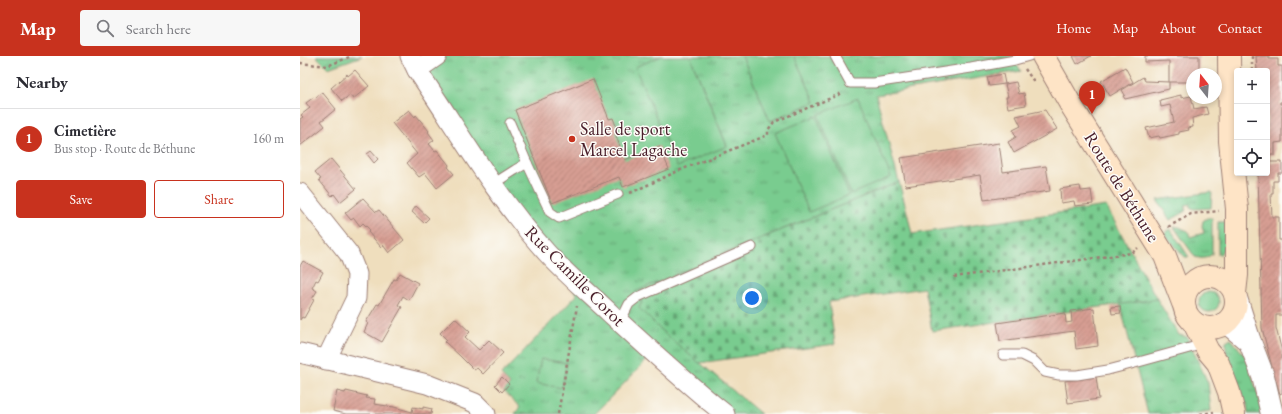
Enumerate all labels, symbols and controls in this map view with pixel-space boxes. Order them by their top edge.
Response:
search box [80,10,360,46]
text: Map [20,16,56,41]
icon: search [94,17,116,39]
text: Search here [126,19,191,38]
text: Home [1056,19,1091,37]
text: Map [1113,19,1138,37]
text: About [1160,19,1196,37]
text: Contact [1218,19,1262,37]
north arrow [1186,68,1222,104]
map controls [1234,68,1270,176]
button: + [1234,68,1270,104]
text: Nearby [16,71,68,93]
pin: 1 [1079,81,1105,114]
button: − [1234,104,1270,140]
place label: Salle de sport Marcel Lagache [580,117,687,161]
text: Cimetière [54,121,116,140]
street label: Route de Béthune [1079,127,1165,246]
text: 1 [26,130,32,147]
text: 160 m [253,130,284,147]
marker: Salle de sport Marcel Lagache [567,134,577,144]
text: Bus stop · Route de Béthune [54,140,195,157]
button: locate [1234,140,1270,176]
button: Save [16,180,146,218]
button: Share [154,180,284,218]
street label: Rue Camille Corot [520,221,631,331]
your location [742,288,762,308]

